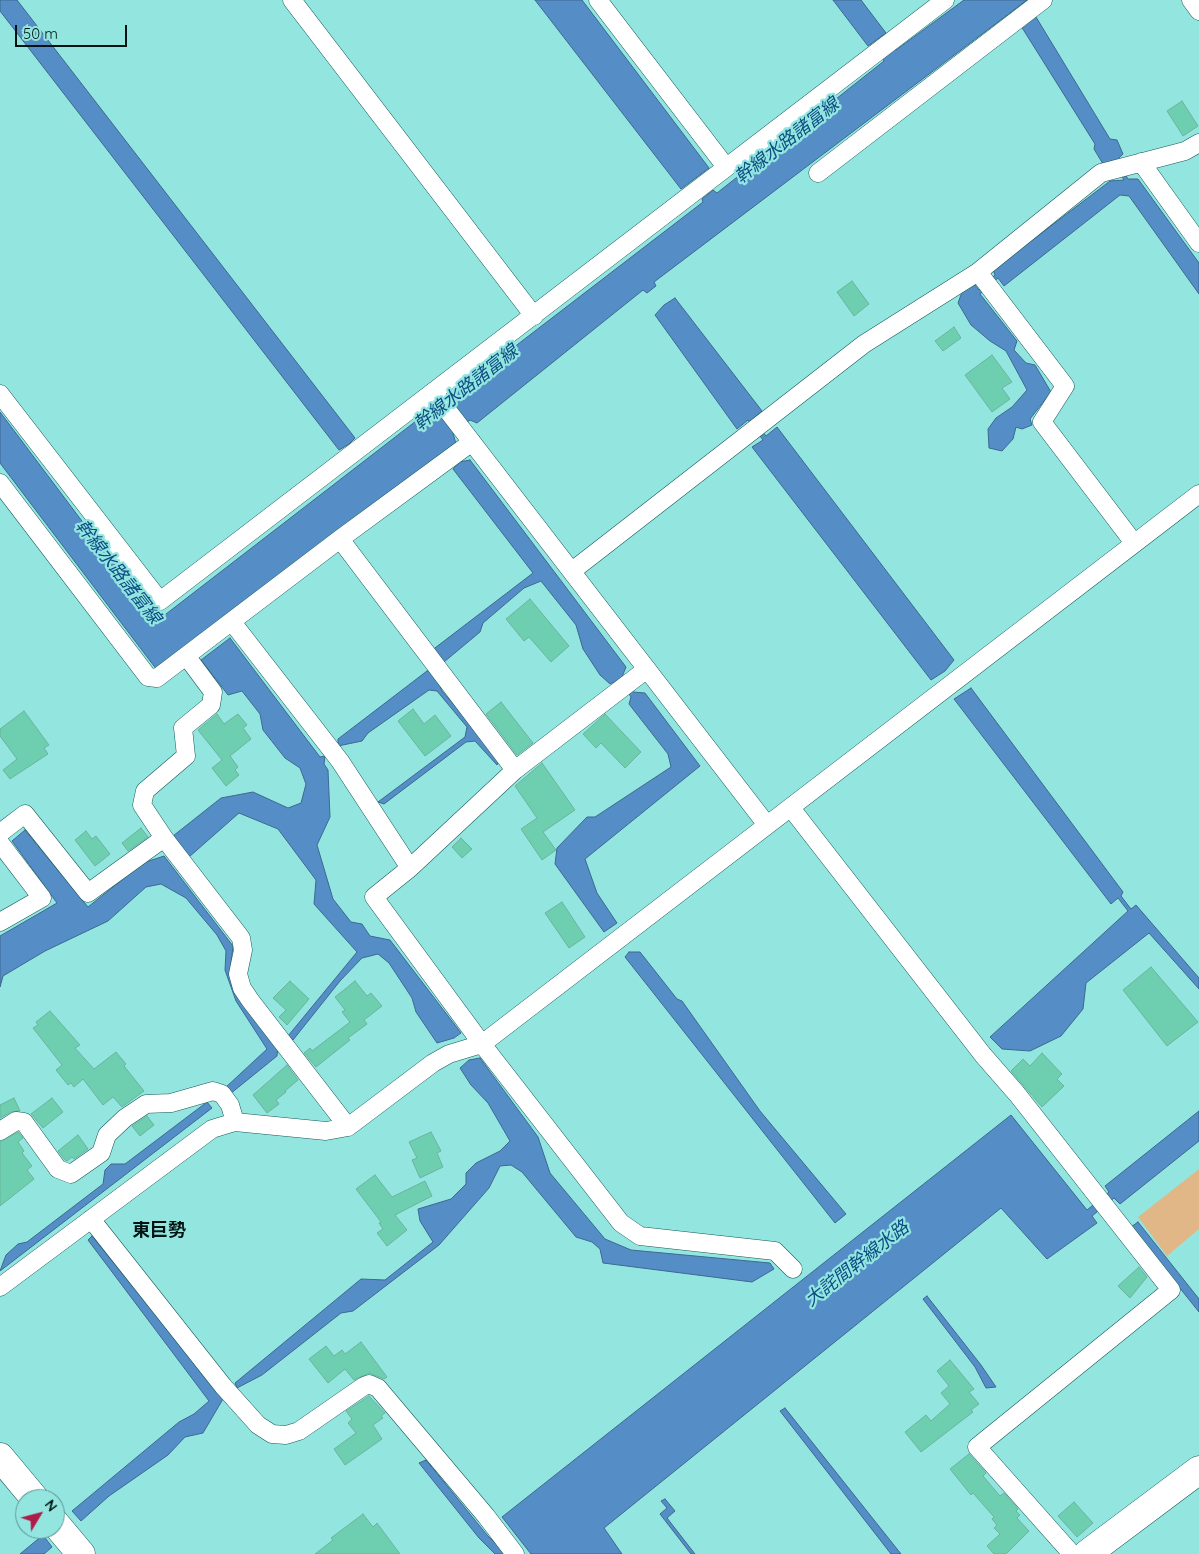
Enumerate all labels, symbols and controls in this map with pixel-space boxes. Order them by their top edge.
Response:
scale bar [18,15,130,47]
text: 50 m [23,24,58,43]
water label: 幹線水路諸富線 [731,94,843,188]
water label: 幹線水路諸富線 [410,341,522,435]
water label: 幹線水路諸富線 [71,516,165,628]
water label: 大詫間幹線水路 [801,1217,913,1311]
district label: 東巨勢 [132,1220,186,1242]
north arrow [15,1489,65,1539]
text: N [41,1496,61,1515]

